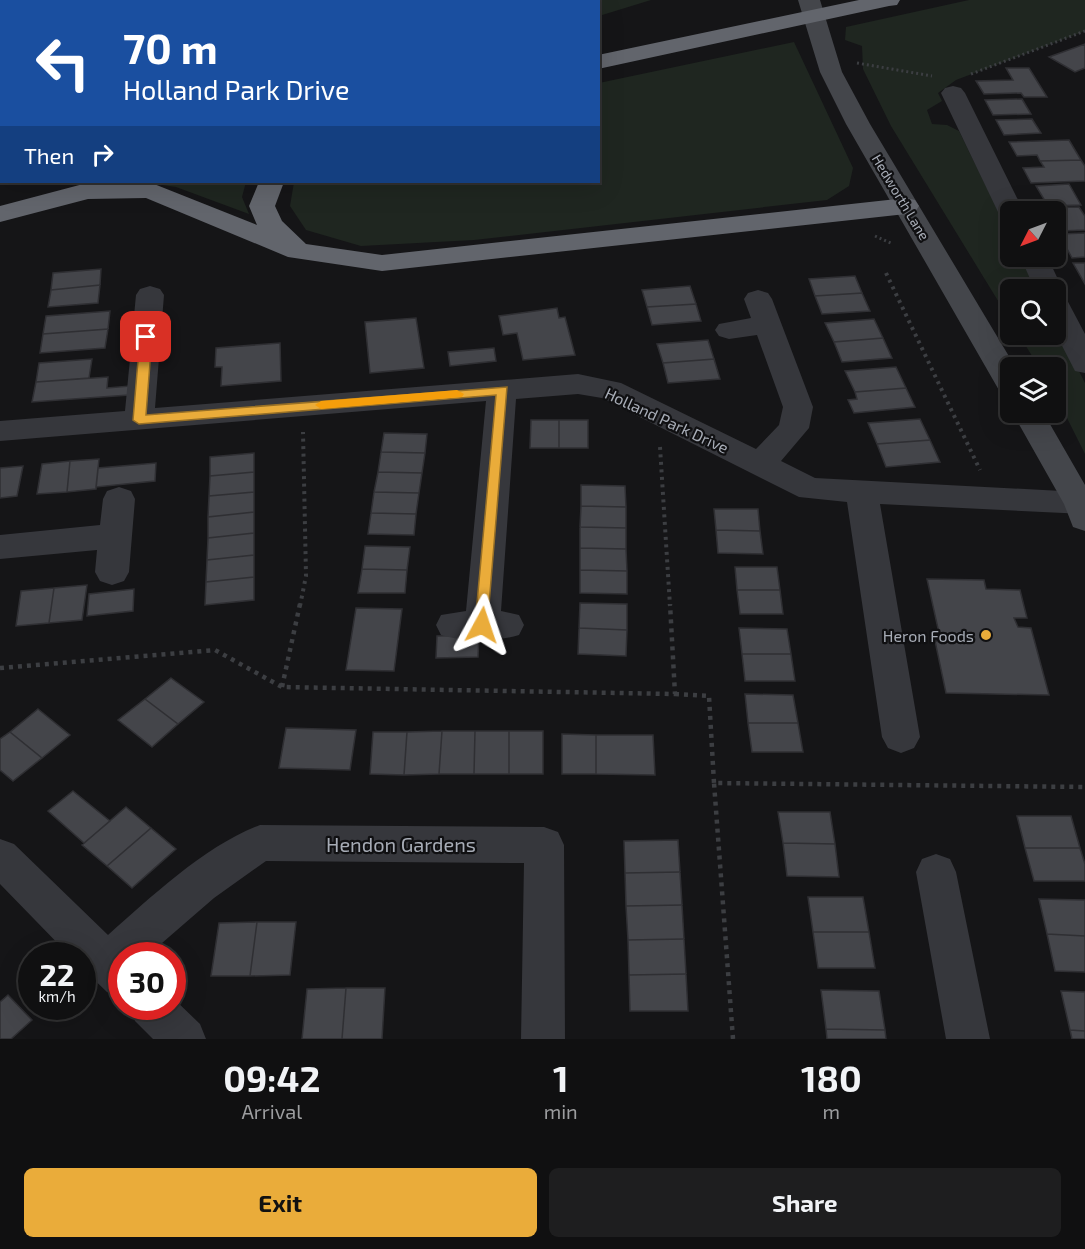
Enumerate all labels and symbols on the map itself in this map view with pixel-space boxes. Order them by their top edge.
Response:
street label: Hedworth Lane [869,151,933,243]
north arrow [1000,201,1066,267]
pin [120,311,171,362]
street label: Holland Park Drive [602,383,732,457]
position arrow [450,593,514,657]
place label: Heron Foods [883,626,974,645]
marker: Heron Foods [979,628,993,642]
street label: Hendon Gardens [326,832,476,856]
speed limit sign: 30 [108,942,186,1020]

